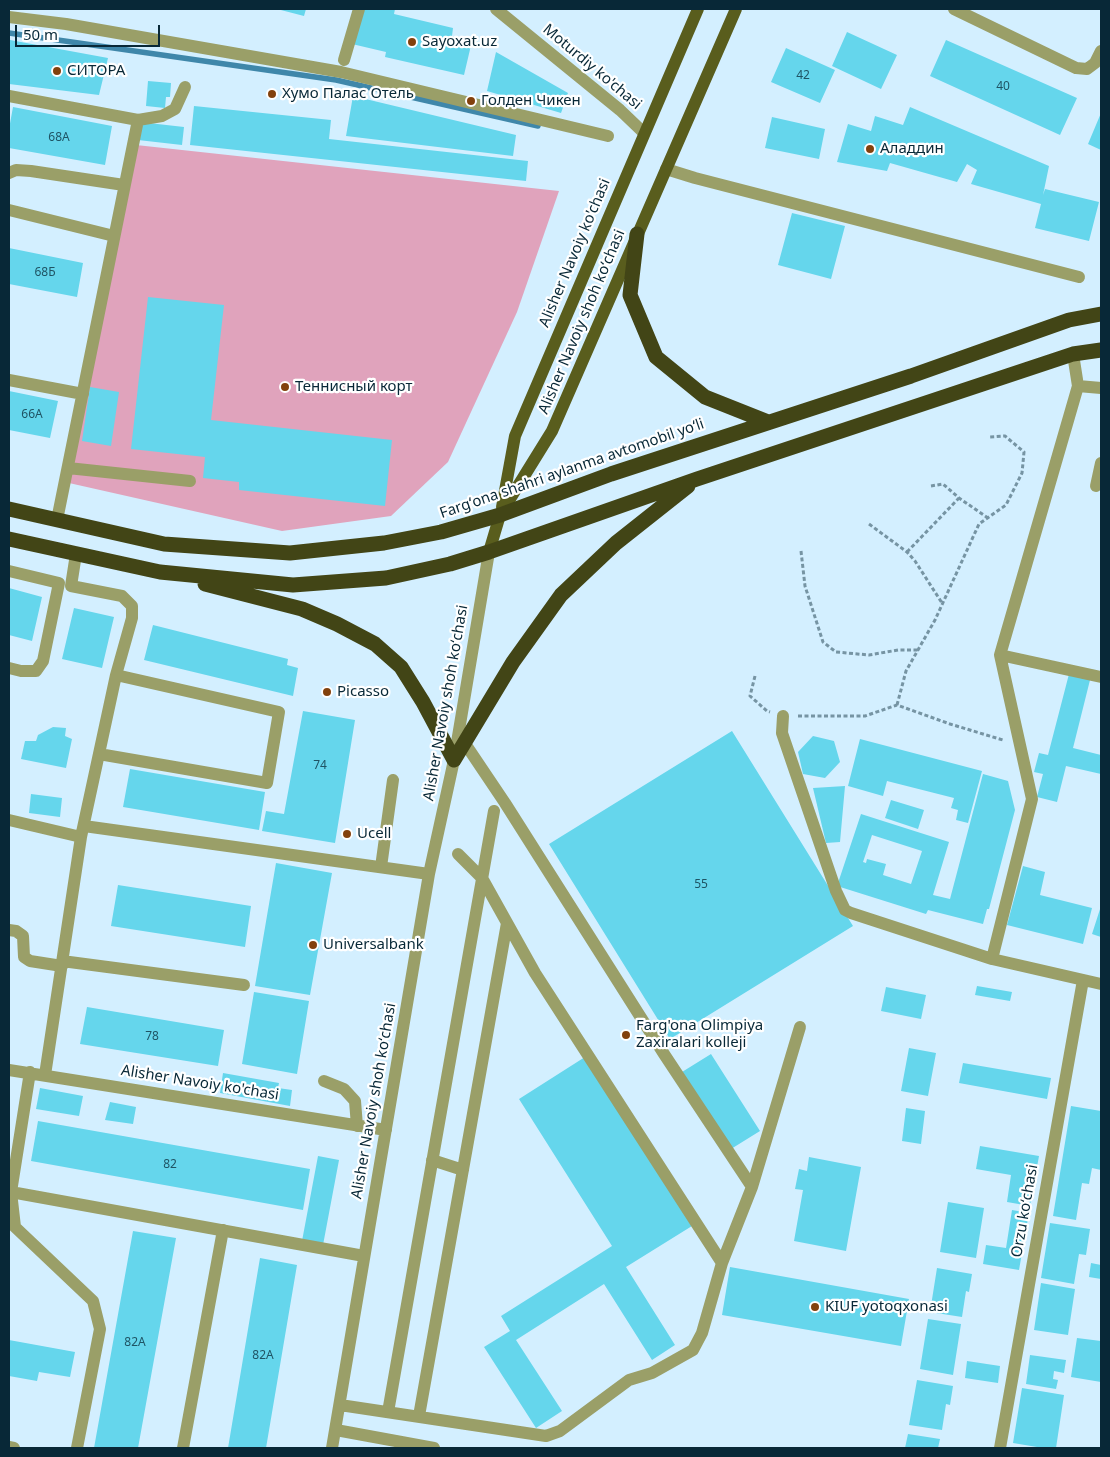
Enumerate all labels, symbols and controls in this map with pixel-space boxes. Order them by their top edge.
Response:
scale bar [18,15,162,47]
street label: Moturdiy ko'chasi [539,20,645,114]
text: 50 m [23,24,58,44]
place label: Sayoxat.uz [422,33,497,51]
marker: Sayoxat.uz [406,36,418,48]
place label: СИТОРА [67,62,125,80]
marker: СИТОРА [51,65,63,77]
house number: 42 [796,69,810,83]
house number: 40 [996,80,1010,94]
place label: Хумо Палас Отель [282,85,414,103]
marker: Хумо Палас Отель [266,88,278,100]
place label: Голден Чикен [481,92,581,110]
marker: Голден Чикен [465,95,477,107]
house number: 68А [48,131,70,145]
place label: Аладдин [880,140,944,158]
marker: Аладдин [864,143,876,155]
street label: Alisher Navoiy ko'chasi [536,176,614,330]
street label: Alisher Navoiy shoh koʻchasi [535,227,629,417]
house number: 68Б [34,266,56,280]
place label: Теннисный корт [295,378,412,396]
marker: Теннисный корт [279,381,291,393]
house number: 66А [21,408,43,422]
street label: Fargʻona shahri aylanma avtomobil yoʻli [437,415,707,523]
street label: Alisher Navoiy shoh koʻchasi [420,604,472,802]
place label: Picasso [337,683,389,701]
marker: Picasso [321,686,333,698]
house number: 74 [313,759,327,773]
place label: Ucell [357,825,391,843]
marker: Ucell [341,828,353,840]
house number: 55 [694,878,708,892]
place label: Universalbank [323,936,424,954]
marker: Universalbank [307,939,319,951]
street label: Alisher Navoiy shoh koʻchasi [348,1002,400,1200]
place label: Farg'ona Olimpiya Zaxiralari kolleji [636,1017,763,1052]
marker: Farg'ona Olimpiya Zaxiralari kolleji [620,1029,632,1041]
house number: 78 [145,1030,159,1044]
street label: Alisher Navoiy ko'chasi [120,1062,280,1104]
house number: 82 [163,1158,177,1172]
street label: Orzu koʻchasi [1008,1163,1042,1259]
place label: KIUF yotoqxonasi [825,1298,948,1316]
marker: KIUF yotoqxonasi [809,1301,821,1313]
house number: 82А [124,1336,146,1350]
house number: 82A [252,1349,274,1363]

